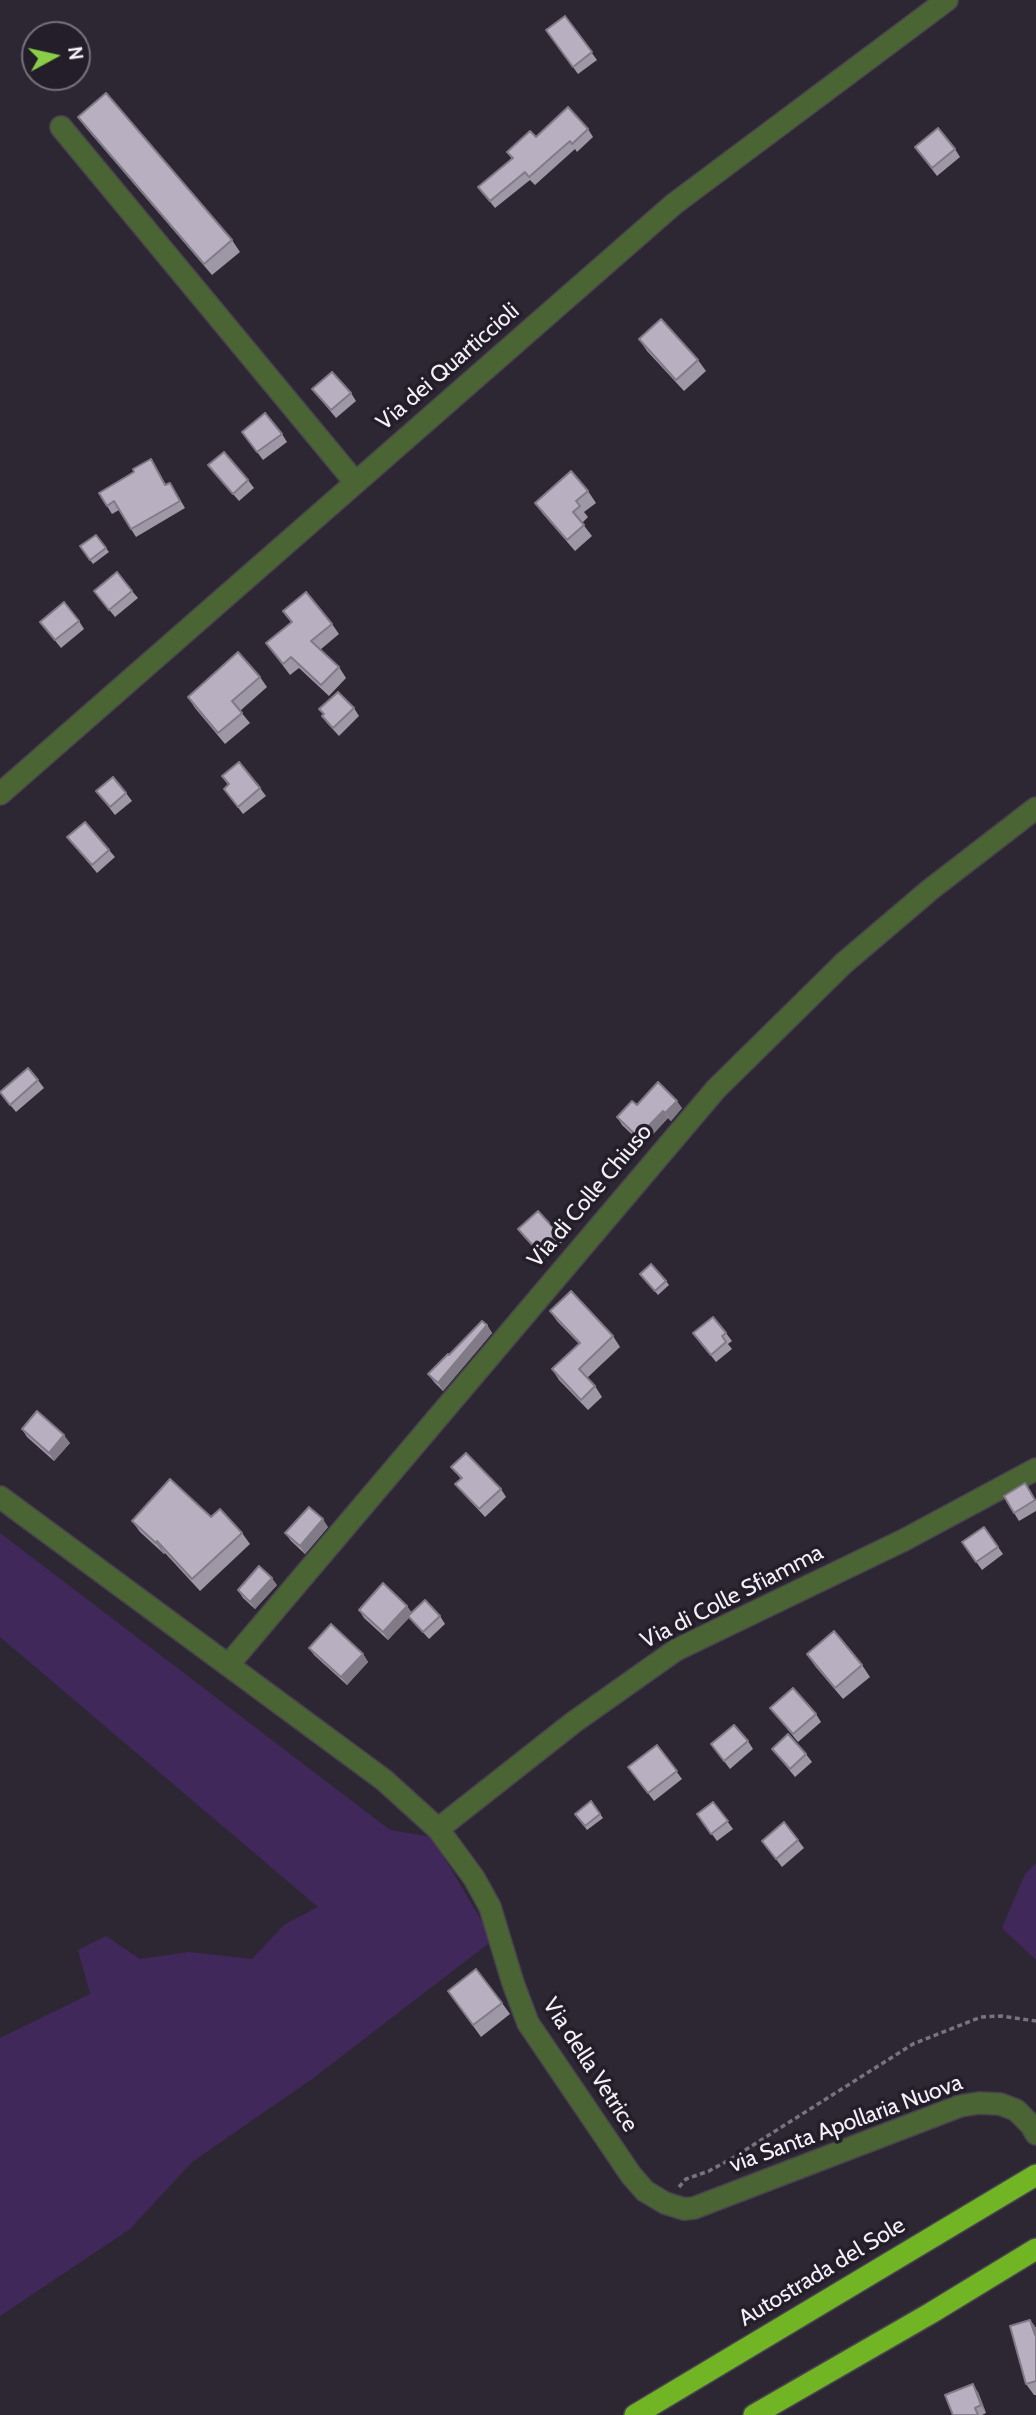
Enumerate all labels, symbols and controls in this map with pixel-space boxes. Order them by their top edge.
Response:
north arrow [21,21,91,91]
text: N [63,45,88,62]
street label: Via dei Quarticcioli [371,298,525,436]
street label: Via di Colle Chiuso [522,1119,658,1273]
street label: Via di Colle Sfiamma [636,1539,828,1655]
street label: Via della Vetrice [536,1993,644,2137]
street label: via Santa Apollaria Nuova [726,2069,966,2179]
street label: Autostrada del Sole [734,2212,910,2332]

